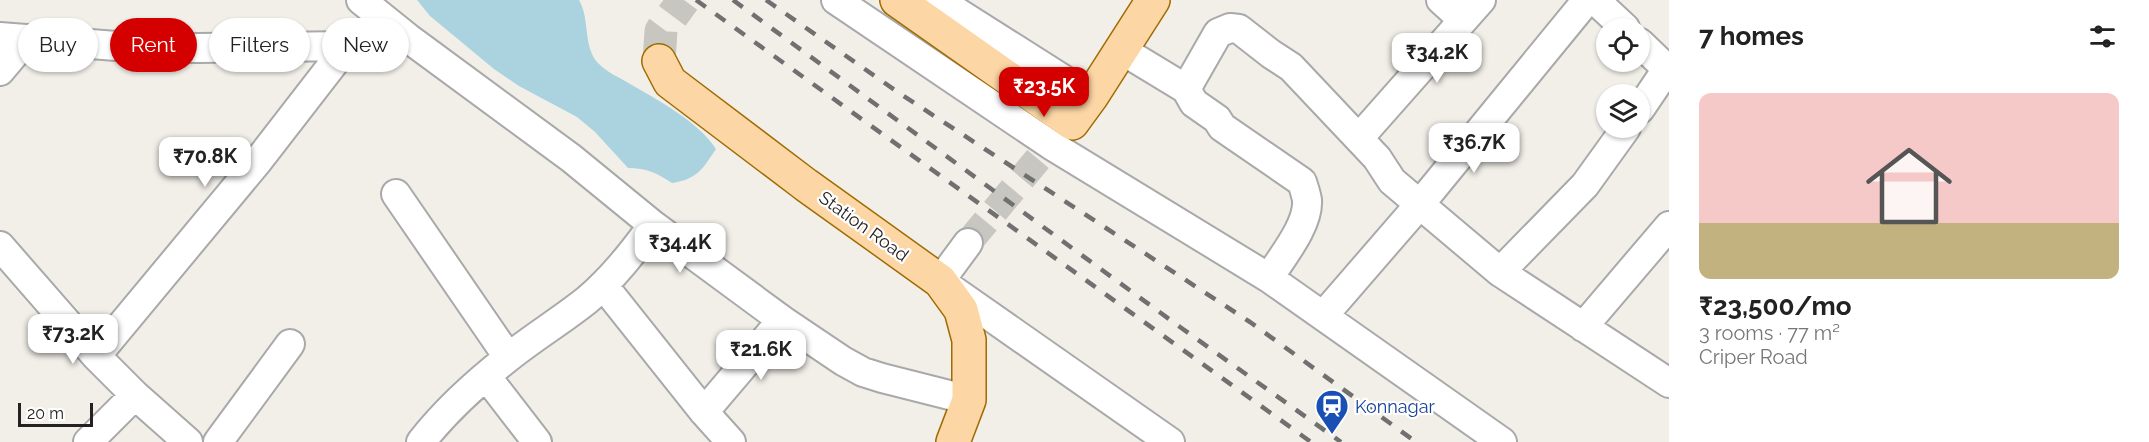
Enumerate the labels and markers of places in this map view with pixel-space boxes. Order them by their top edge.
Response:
pin: ₹34.2K [1388,33,1486,84]
pin: ₹23.5K [995,67,1093,118]
pin: ₹36.7K [1425,123,1523,174]
pin: ₹70.8K [156,137,254,188]
pin: ₹34.4K [631,223,729,274]
pin: ₹73.2K [24,314,122,365]
pin: ₹21.6K [712,330,810,381]
station icon: Konnagar [1314,388,1350,435]
place label: Konnagar [1355,396,1435,417]

